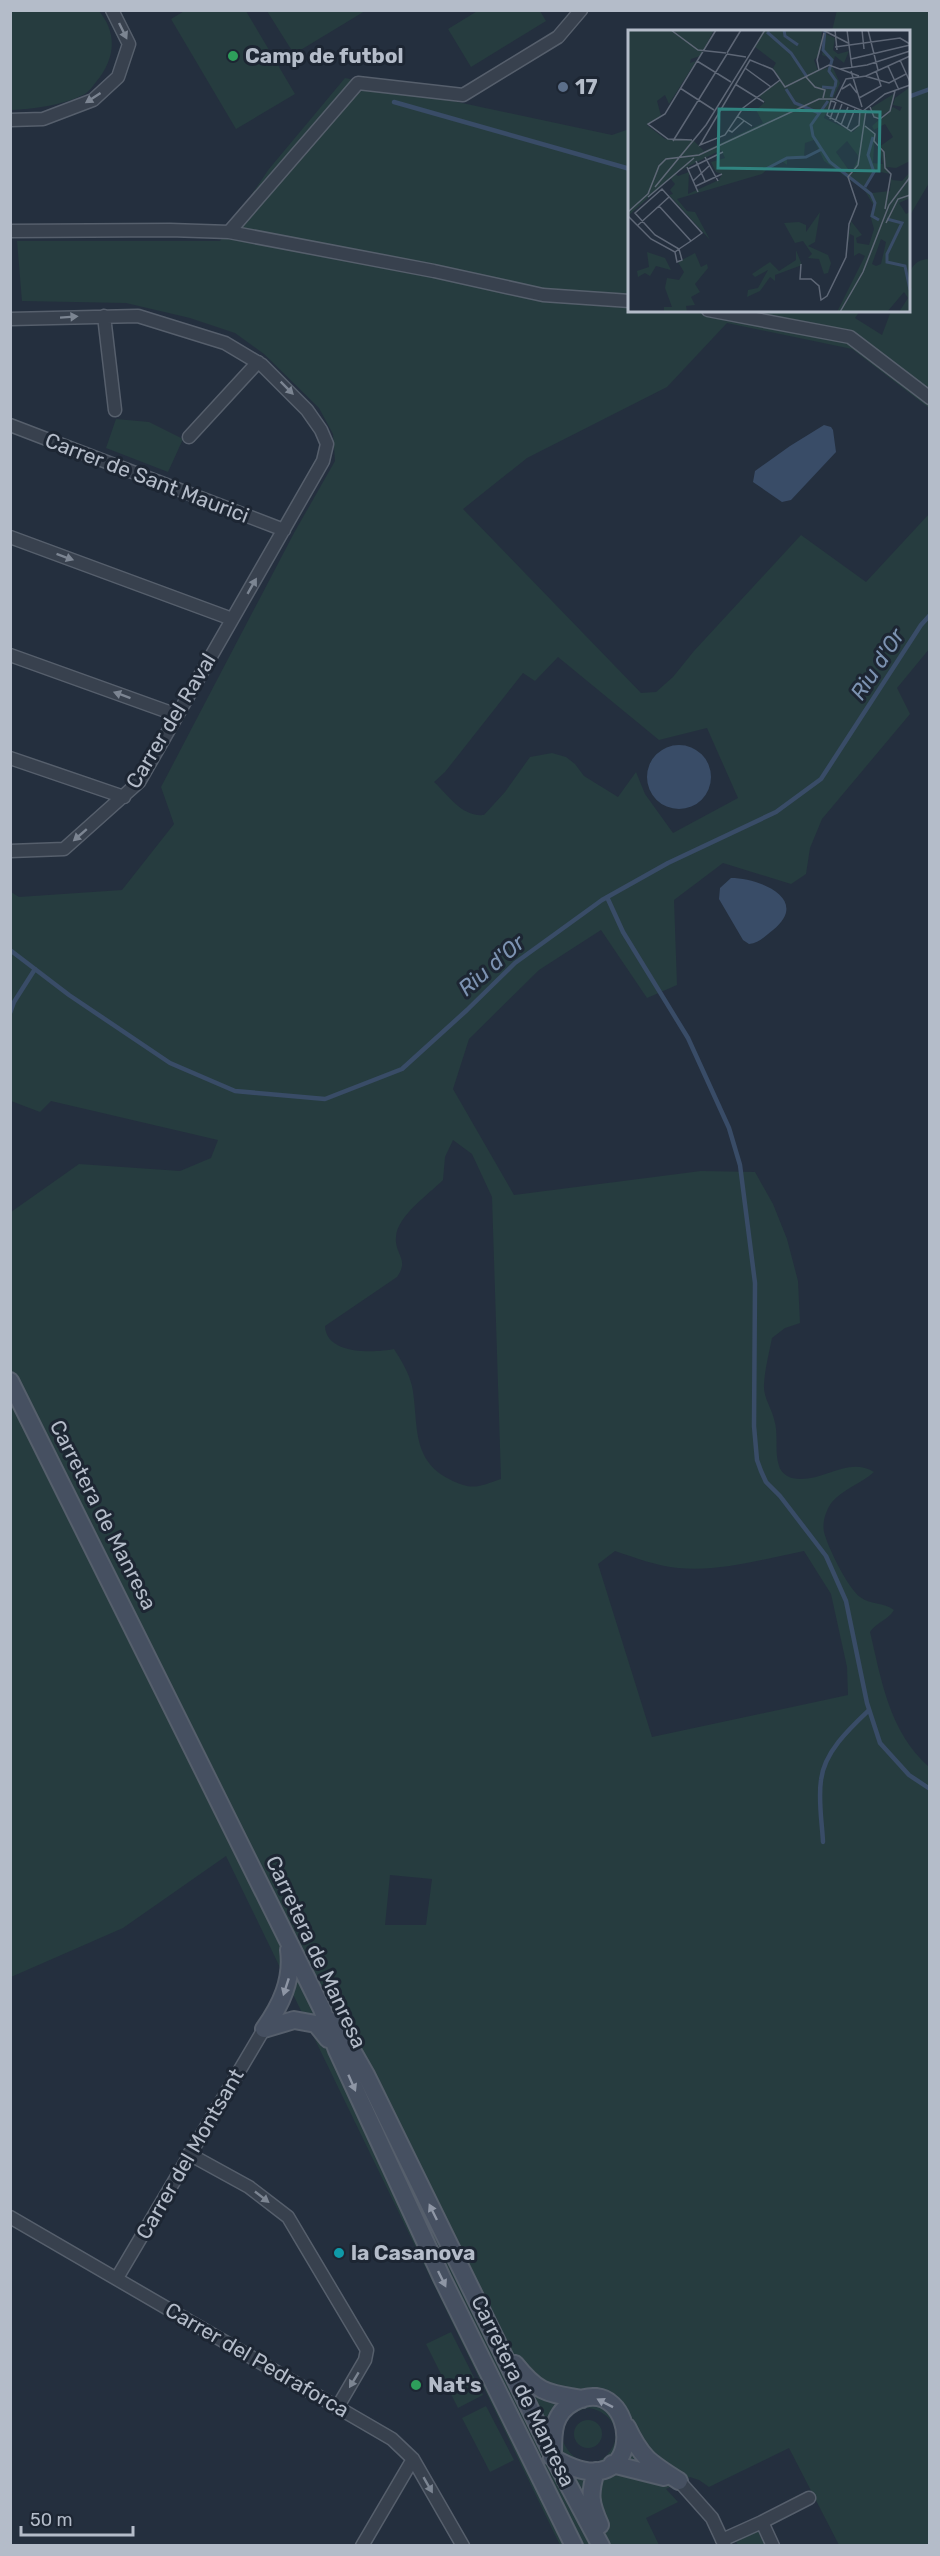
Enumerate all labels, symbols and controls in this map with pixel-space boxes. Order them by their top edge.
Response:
one-way arrow [118,23,127,40]
inset map [628,30,910,312]
place label: Camp de futbol [245,43,404,68]
marker: Camp de futbol [226,49,240,63]
place label: 17 [575,74,597,99]
marker: 17 [556,80,570,94]
one-way arrow [86,92,102,104]
one-way arrow [59,313,78,322]
one-way arrow [279,380,293,394]
street label: Carrer de Sant Maurici [42,427,253,528]
one-way arrow [56,553,74,562]
one-way arrow [246,578,257,594]
water label: Riu d'Or [844,622,911,705]
street label: Carrer del Raval [120,649,221,793]
one-way arrow [113,690,131,700]
one-way arrow [73,828,88,841]
water label: Riu d'Or [452,928,531,1002]
street label: Carretera de Manresa [45,1416,162,1614]
street label: Carretera de Manresa [261,1851,372,2052]
one-way arrow [280,1978,290,1996]
street label: Carrer del Montsant [131,2064,249,2244]
one-way arrow [347,2074,356,2091]
one-way arrow [255,2190,270,2202]
one-way arrow [428,2204,437,2221]
place label: la Casanova [351,2240,475,2265]
marker: la Casanova [332,2246,346,2260]
one-way arrow [437,2270,447,2288]
street label: Carretera de Manresa [466,2291,581,2491]
street label: Carrer del Pedraforca [161,2297,354,2422]
one-way arrow [349,2372,359,2389]
place label: Nat's [428,2372,482,2397]
marker: Nat's [409,2378,423,2392]
one-way arrow [596,2398,614,2408]
one-way arrow [422,2477,433,2493]
scale bar [21,2499,134,2537]
text: 50 m [30,2509,73,2531]

